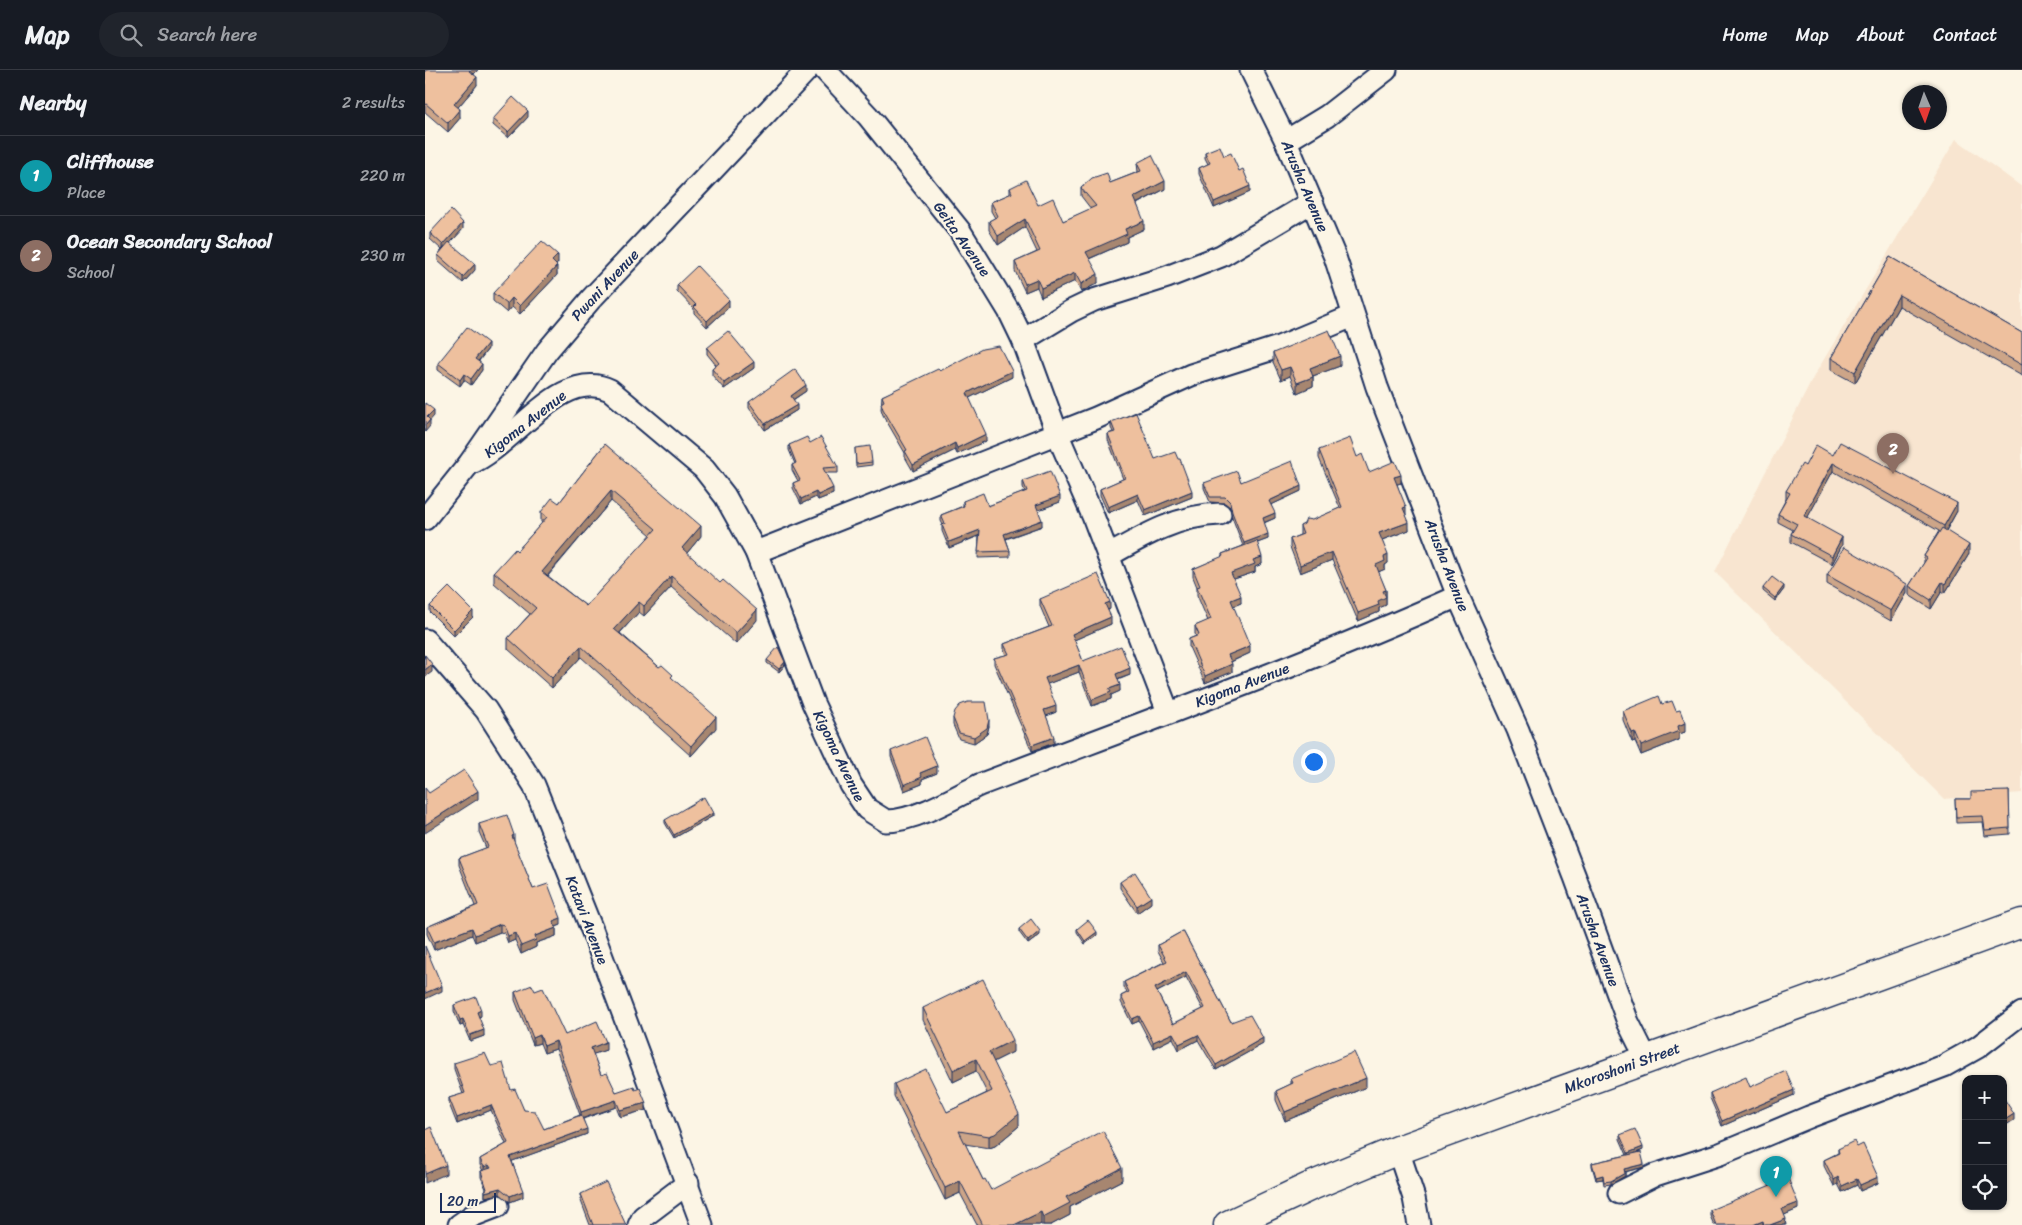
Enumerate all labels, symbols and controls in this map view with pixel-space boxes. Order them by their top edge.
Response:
search box [99,12,449,57]
text: Map [25,14,69,56]
text: Search here [157,18,257,51]
text: Home [1723,19,1768,51]
text: Map [1796,19,1829,51]
text: About [1857,19,1905,51]
text: Contact [1933,19,1997,51]
icon: search [117,21,145,49]
text: Nearby [20,84,86,122]
north arrow [1902,85,1947,130]
text: 2 results [342,88,405,117]
street label: Arusha Avenue [1273,135,1336,236]
text: Cliffhouse [67,145,154,178]
text: 1 [33,161,39,190]
text: 220 m [360,161,405,190]
text: Place [67,178,106,207]
street label: Geita Avenue [926,196,998,282]
text: Ocean Secondary School [67,225,272,258]
text: 2 [31,241,41,270]
text: 230 m [360,241,405,270]
street label: Pwani Avenue [564,243,646,327]
text: School [67,258,114,287]
street label: Kigoma Avenue [478,383,572,465]
pin: 2 [1877,433,1909,474]
street label: Arusha Avenue [1417,514,1477,616]
street label: Kigoma Avenue [1191,655,1293,715]
street label: Kigoma Avenue [806,706,872,806]
your location [1301,749,1327,775]
street label: Katavi Avenue [558,872,616,968]
street label: Arusha Avenue [1569,889,1627,991]
street label: Mkoroshoni Street [1560,1035,1684,1101]
map controls [1962,1075,2007,1210]
button: + [1962,1075,2007,1120]
button: − [1962,1120,2007,1165]
pin: 1 [1760,1156,1792,1197]
button: locate [1962,1165,2007,1210]
text: 20 m [447,1189,478,1214]
scale bar [440,1190,496,1213]

